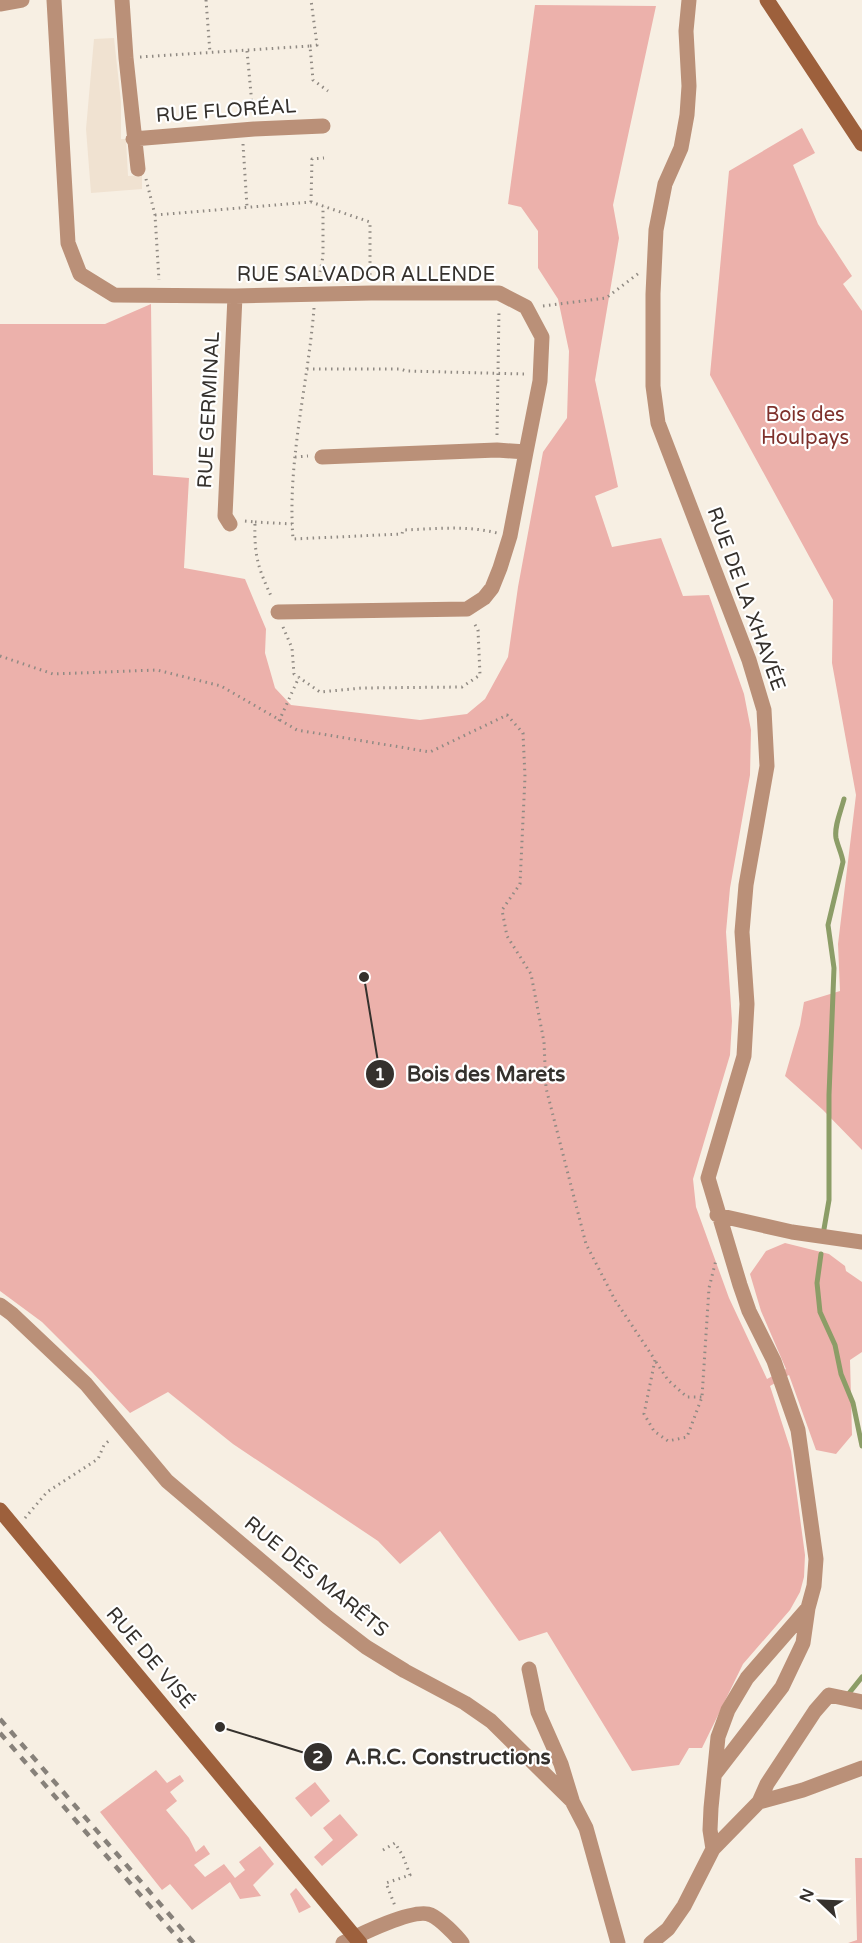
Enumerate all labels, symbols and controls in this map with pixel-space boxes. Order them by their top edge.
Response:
street label: RUE FLORÉAL [155,93,297,128]
street label: RUE SALVADOR ALLENDE [237,263,495,287]
street label: RUE GERMINAL [193,330,225,489]
park label: Bois des Houlpays [761,403,849,450]
street label: RUE DE LA XHAVÉE [702,504,791,694]
callout: Bois des Marets [365,1054,578,1093]
text: Bois des Marets [407,1062,565,1087]
text: 1 [374,1063,386,1085]
street label: RUE DES MARÊTS [239,1511,394,1642]
street label: RUE DE VISÉ [101,1602,200,1714]
callout: A.R.C. Constructions [303,1737,563,1776]
text: A.R.C. Constructions [345,1745,551,1770]
text: 2 [312,1746,324,1768]
north arrow [790,1871,850,1931]
text: N [795,1886,819,1905]

